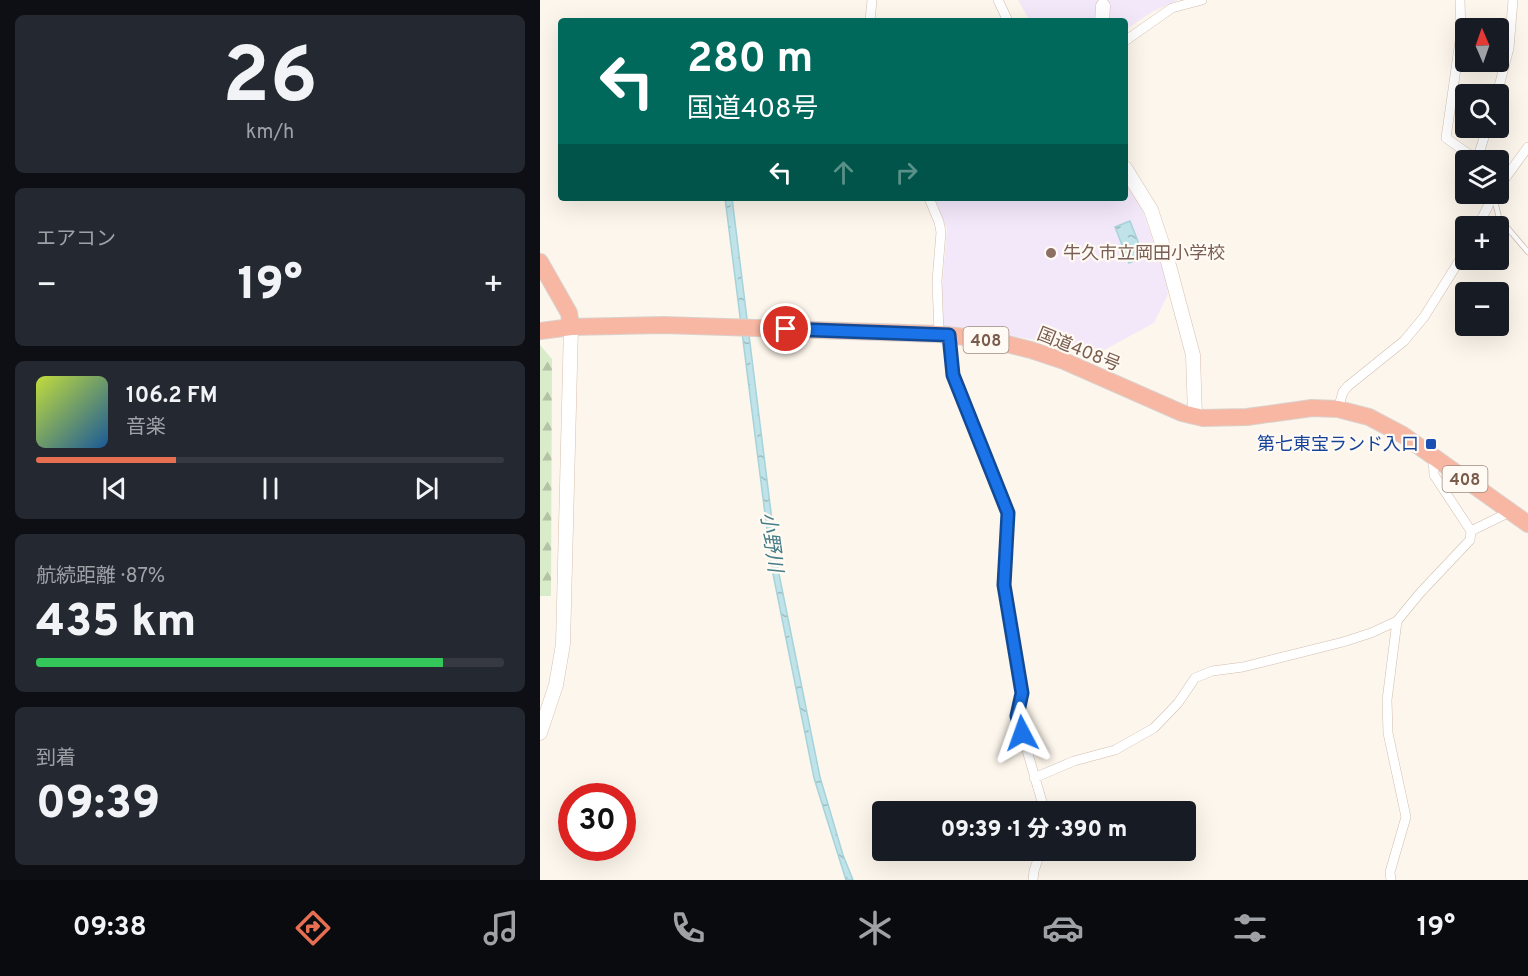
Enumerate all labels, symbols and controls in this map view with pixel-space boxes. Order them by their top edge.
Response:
north arrow [1455,18,1509,72]
map controls [1455,18,1509,336]
text: 26 [222,31,318,130]
text: 280 m [687,34,813,87]
icon: left [588,42,666,120]
button: search [1455,84,1509,138]
text: 国道408号 [687,93,819,127]
text: km/h [246,120,294,146]
button: layers [1455,150,1509,204]
icon: left [764,156,797,189]
icon: ahead [827,156,860,189]
icon: right [890,156,923,189]
button: + [1455,216,1509,270]
text: エアコン [36,227,116,253]
place label: 牛久市立岡田小学校 [1063,243,1225,266]
marker: 牛久市立岡田小学校 [1044,246,1058,260]
text: 19° [237,258,303,315]
text: − [36,266,57,308]
text: + [483,266,504,308]
button: − [1455,282,1509,336]
pin [760,303,811,354]
icon: arrive [769,312,802,345]
street label: 国道408号 [1033,323,1123,377]
road number: 408 [964,327,1008,353]
text: 106.2 FM [126,383,218,410]
text: 音楽 [126,415,166,441]
place label: 第七東宝ランド入口 [1257,434,1419,457]
marker: 第七東宝ランド入口 [1424,437,1438,451]
road number: 408 [1442,466,1488,492]
icon: previous [98,472,131,505]
icon: pause [254,472,287,505]
icon: next [410,472,443,505]
water label: 小野川 [753,511,787,576]
text: 航続距離 · 87% [36,564,165,590]
text: 435 km [36,595,196,652]
position arrow [990,701,1054,765]
text: 到着 [36,746,76,772]
text: 09:39 [36,777,160,834]
speed limit sign: 30 [558,783,636,861]
text: 09:39 · 1 分 · 390 m [941,817,1127,844]
icon: directions [292,907,334,949]
icon: music [480,907,522,949]
icon: phone [667,907,709,949]
icon: climate [854,907,896,949]
icon: car [1042,907,1084,949]
icon: filters [1229,907,1271,949]
text: 09:38 [73,911,147,945]
text: 19° [1417,911,1455,945]

